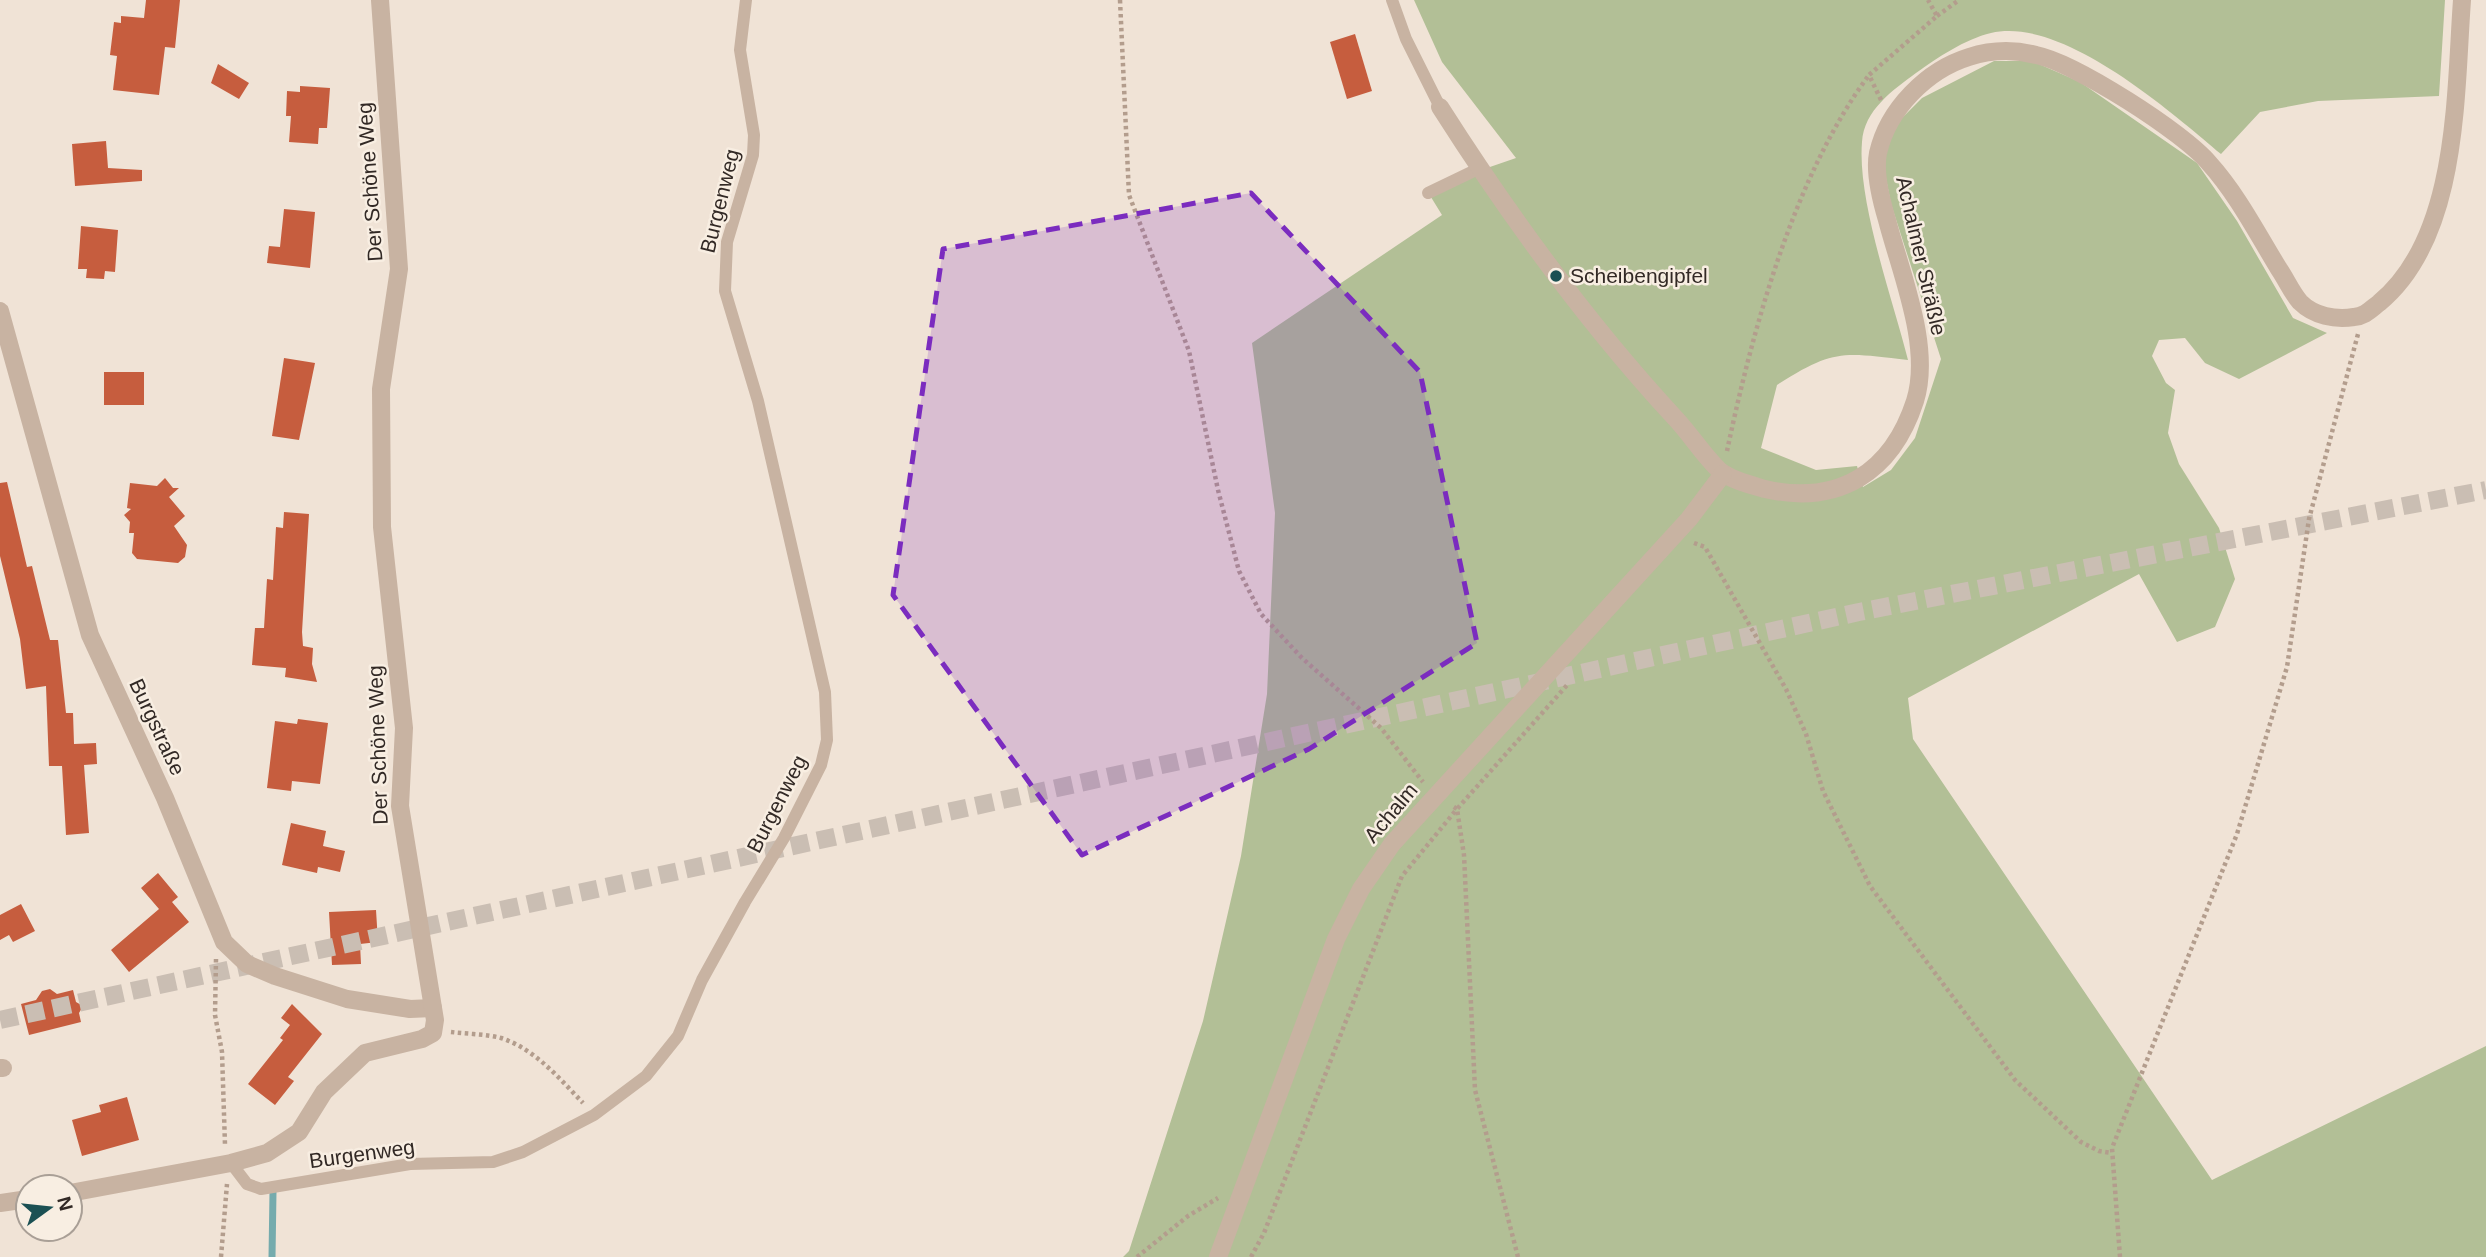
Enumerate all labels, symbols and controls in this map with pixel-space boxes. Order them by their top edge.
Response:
street label: Der Schöne Weg [352,102,387,262]
street label: Burgenweg [696,147,744,255]
street label: Achalmer Sträßle [1892,174,1951,338]
place label: Scheibengipfel [1570,264,1708,287]
marker: Scheibengipfel [1548,268,1564,284]
street label: Der Schöne Weg [363,665,392,825]
street label: Burgstraße [125,675,190,779]
street label: Burgenweg [742,751,811,856]
street label: Achalm [1359,778,1422,847]
street label: Burgenweg [308,1135,416,1172]
north arrow [14,1173,84,1243]
text: N [53,1194,77,1213]

